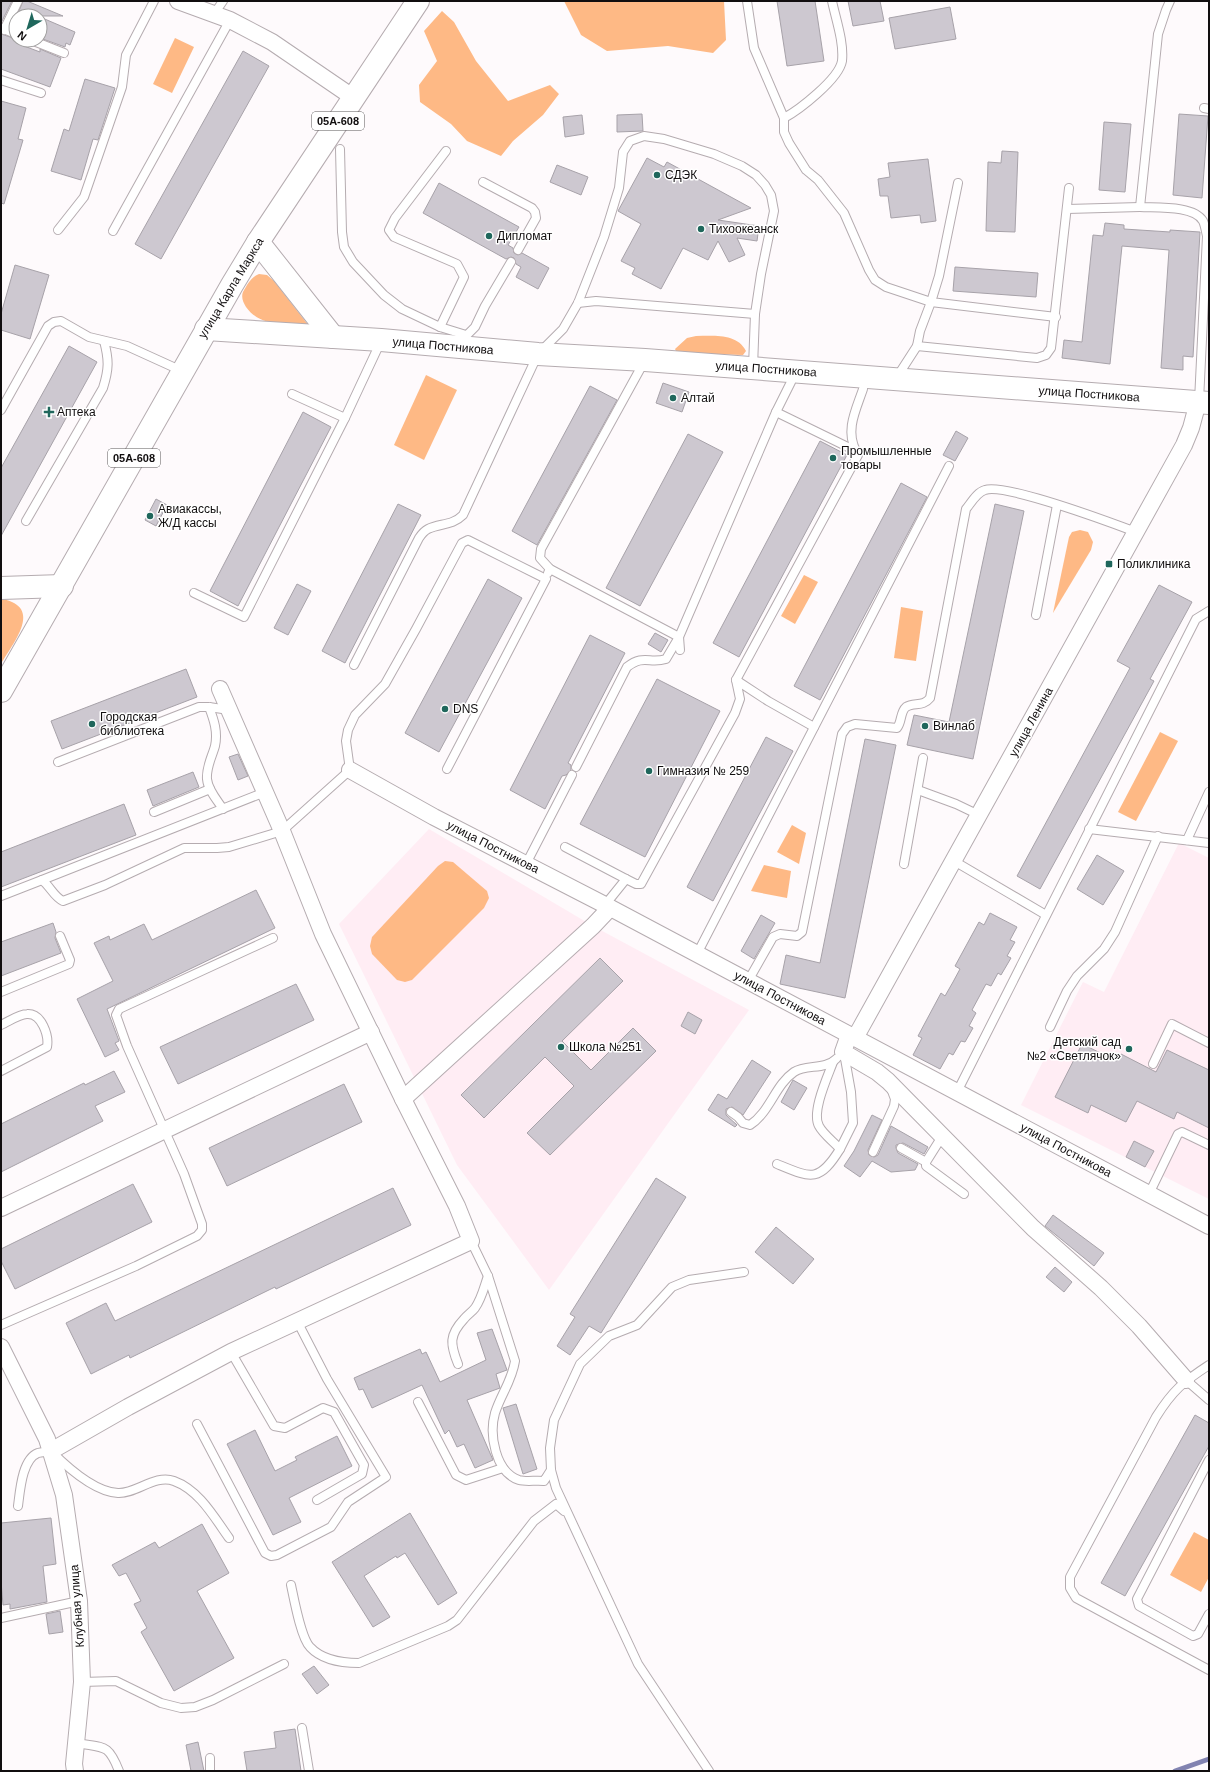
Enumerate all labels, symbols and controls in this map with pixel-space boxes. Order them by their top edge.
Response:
north arrow [8,8,48,48]
text: N [15,29,29,43]
road number: 05А-608 [312,112,364,130]
place label: СДЭК [665,168,697,182]
marker: СДЭК [652,170,662,180]
place label: Тихоокеанск [709,222,779,236]
marker: Тихоокеанск [696,224,706,234]
place label: Дипломат [497,229,553,243]
marker: Дипломат [484,231,494,241]
street label: улица Карла Маркса [195,235,267,341]
street label: улица Постникова [392,335,494,357]
street label: улица Постникова [715,358,817,380]
street label: улица Постникова [1038,383,1140,405]
place label: Алтай [681,391,715,405]
marker: Алтай [668,393,678,403]
place label: Аптека [57,405,96,419]
marker: Аптека [44,407,54,417]
place label: Промышленные товары [841,444,932,472]
road number: 05А-608 [108,449,160,467]
marker: Промышленные товары [828,453,838,463]
place label: Авиакассы, Ж/Д кассы [158,502,222,530]
marker: Авиакассы, Ж/Д кассы [145,511,155,521]
place label: Поликлиника [1117,557,1191,571]
marker: Поликлиника [1104,559,1114,569]
street label: улица Ленина [1006,684,1056,759]
place label: DNS [453,702,478,716]
marker: DNS [440,704,450,714]
place label: Городская библиотека [100,710,165,738]
marker: Городская библиотека [87,719,97,729]
place label: Винлаб [933,719,975,733]
marker: Винлаб [920,721,930,731]
place label: Гимназия № 259 [657,764,750,778]
marker: Гимназия № 259 [644,766,654,776]
street label: улица Постникова [445,818,542,876]
street label: улица Постникова [732,968,828,1028]
place label: Детский сад №2 «Светлячок» [1027,1035,1121,1063]
place label: Школа №251 [569,1040,642,1054]
marker: Школа №251 [556,1042,566,1052]
marker: Детский сад №2 «Светлячок» [1124,1044,1134,1054]
street label: улица Постникова [1018,1120,1114,1180]
street label: Клубная улица [67,1564,87,1648]

